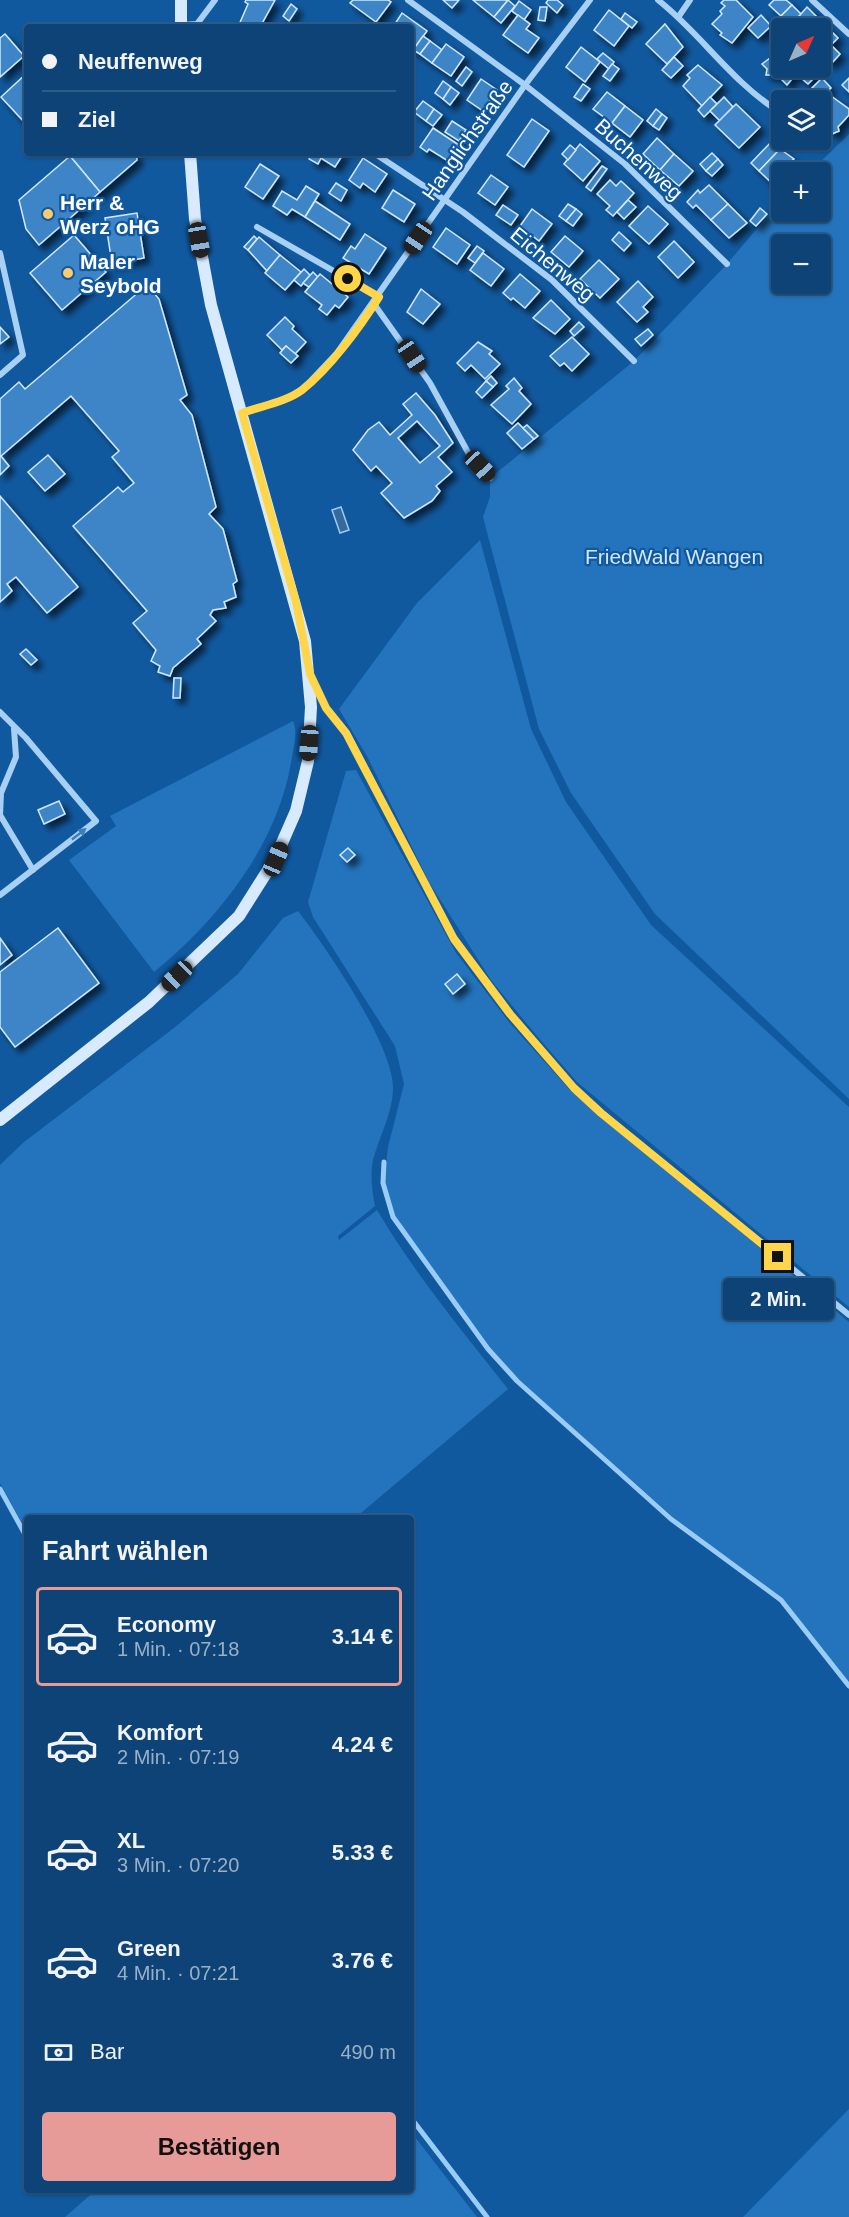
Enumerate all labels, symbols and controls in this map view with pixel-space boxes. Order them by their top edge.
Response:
north arrow [771,18,831,78]
map controls [771,18,831,294]
text: Neuffenweg [78,49,203,74]
street label: Hanglichstraße [417,76,517,204]
button: layers [771,90,831,150]
text: Ziel [78,107,116,132]
street label: Buchenweg [591,114,687,204]
button: + [771,162,831,222]
place label: Herr & Werz oHG [60,191,160,238]
marker: Herr & Werz oHG [41,207,55,221]
car [400,218,436,258]
car [187,221,211,259]
street label: Eichenweg [506,222,600,306]
button: − [771,234,831,294]
place label: Maler Seybold [80,250,162,297]
route start [334,265,361,292]
marker: Maler Seybold [61,266,75,280]
car [394,336,430,376]
car [461,447,499,485]
park label: FriedWald Wangen [585,545,763,568]
car [299,724,319,762]
one-way arrow [71,827,87,840]
car [261,839,291,879]
car [158,957,196,995]
route end [764,1243,791,1270]
callout: 2 Min. [722,1278,834,1320]
text: 2 Min. [750,1288,807,1310]
text: Fahrt wählen [42,1536,209,1566]
icon: car [45,1610,99,1664]
text: Economy [117,1612,216,1637]
text: 3.14 € [332,1624,393,1649]
text: 1 Min. · 07:18 [117,1638,239,1660]
icon: car [45,1718,99,1772]
text: Komfort [117,1720,203,1745]
text: 4.24 € [332,1732,393,1757]
text: 2 Min. · 07:19 [117,1746,239,1768]
icon: car [45,1826,99,1880]
text: XL [117,1828,145,1853]
text: 5.33 € [332,1840,393,1865]
text: 3 Min. · 07:20 [117,1854,239,1876]
icon: car [45,1934,99,1988]
text: Green [117,1936,181,1961]
text: 3.76 € [332,1948,393,1973]
text: 4 Min. · 07:21 [117,1962,239,1984]
icon: cash [42,2036,75,2069]
text: Bar [90,2039,124,2064]
text: 490 m [340,2041,396,2063]
button: Bestätigen [42,2112,396,2181]

